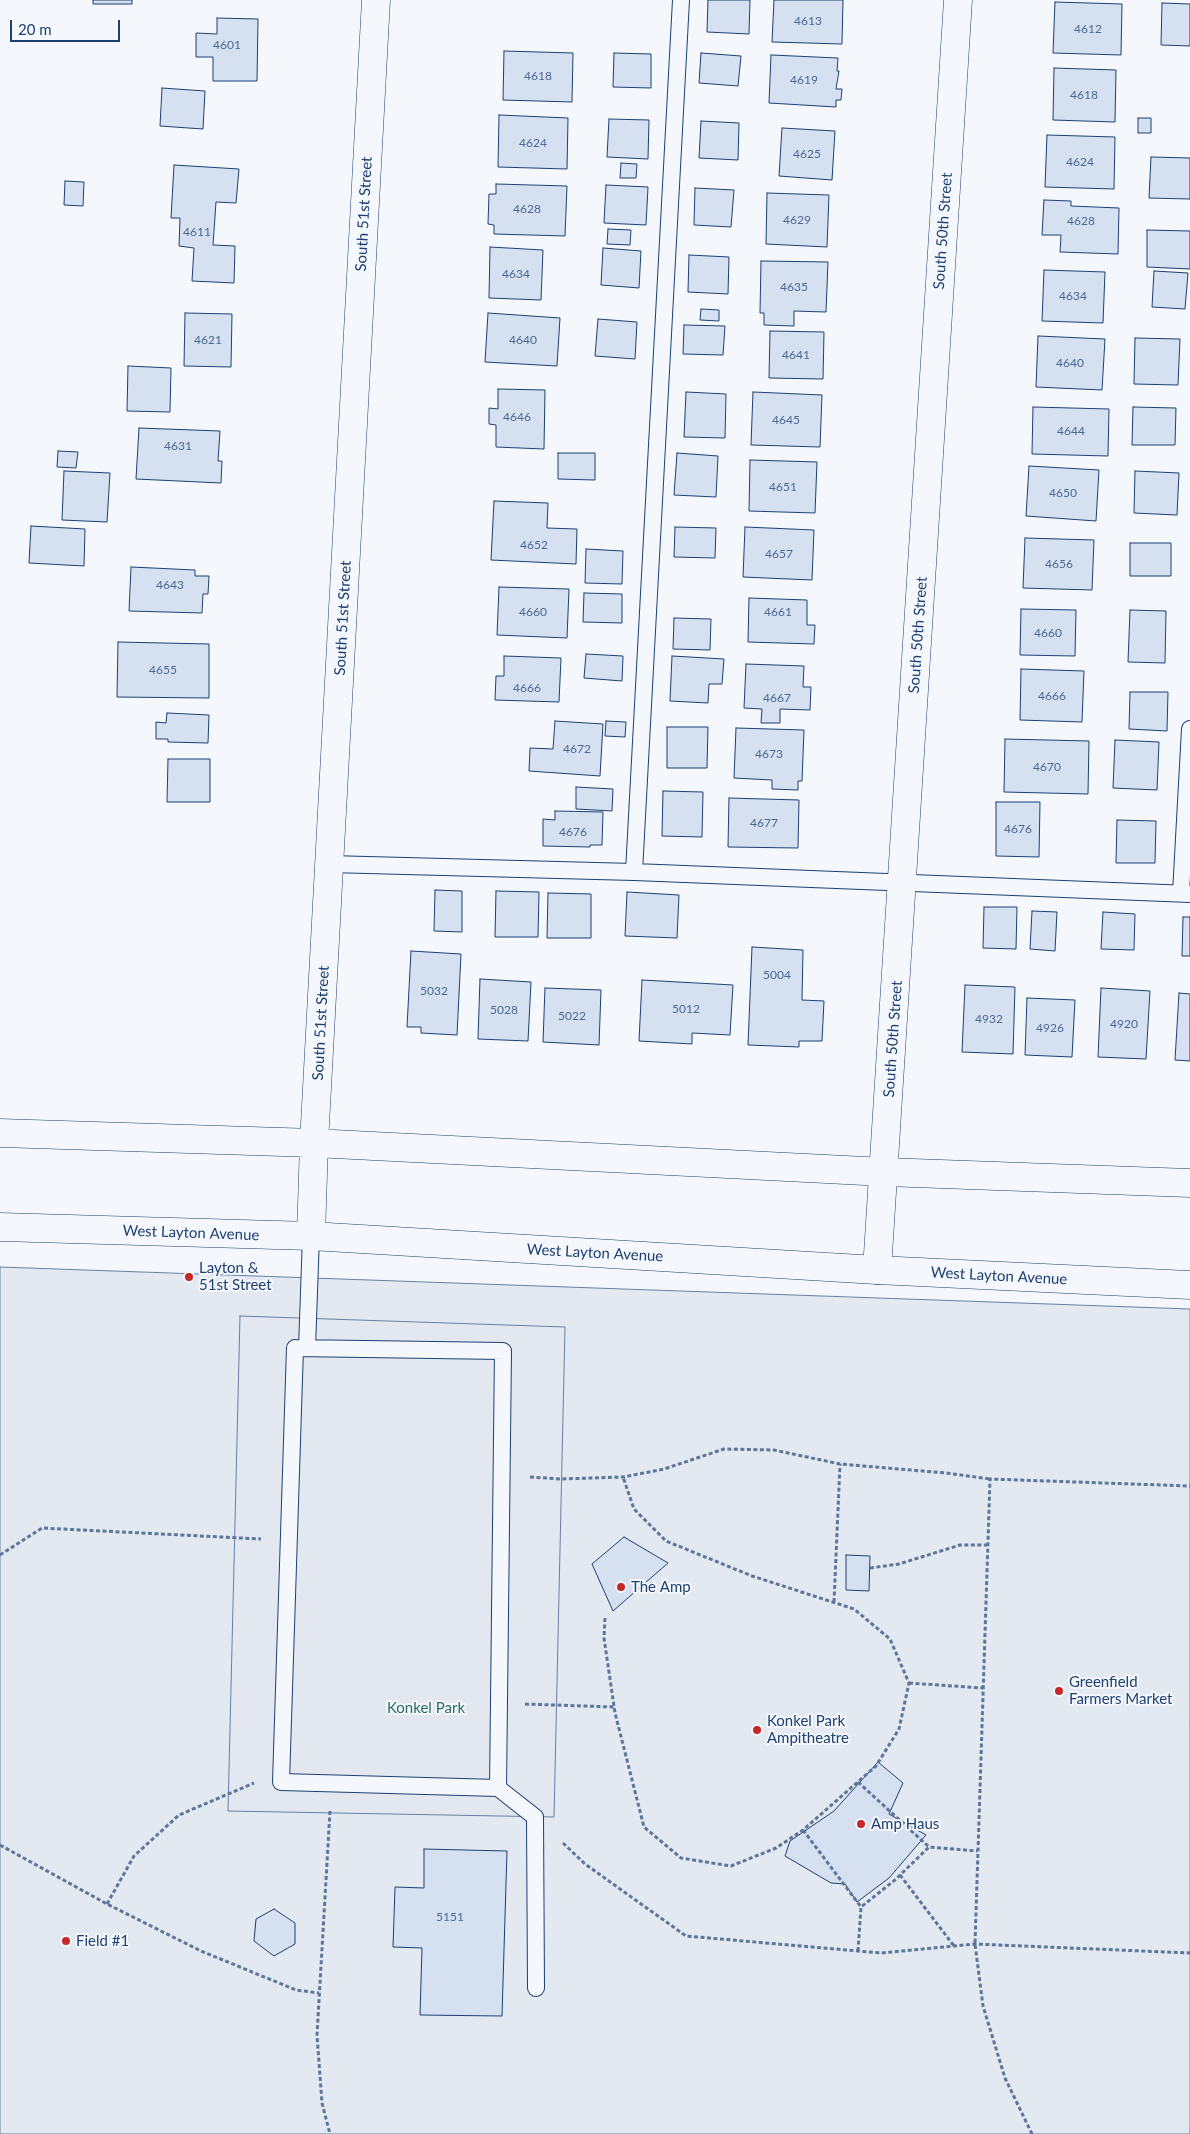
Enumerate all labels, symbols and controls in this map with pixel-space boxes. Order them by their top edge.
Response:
scale bar [12,10,122,42]
house number: 4613 [794,14,822,28]
text: 20 m [18,20,52,38]
house number: 4612 [1074,22,1102,36]
house number: 4601 [213,38,241,52]
house number: 4618 [524,69,552,83]
house number: 4619 [790,73,818,87]
house number: 4618 [1070,88,1098,102]
house number: 4624 [519,136,547,150]
house number: 4625 [793,147,821,161]
house number: 4624 [1066,155,1094,169]
street label: South 51st Street [352,156,376,272]
street label: South 50th Street [930,172,956,290]
house number: 4628 [513,202,541,216]
house number: 4629 [783,213,811,227]
house number: 4628 [1067,214,1095,228]
house number: 4611 [183,225,211,239]
house number: 4634 [502,267,530,281]
house number: 4635 [780,280,808,294]
house number: 4634 [1059,289,1087,303]
house number: 4621 [194,333,222,347]
house number: 4640 [509,333,537,347]
house number: 4641 [782,348,810,362]
house number: 4640 [1056,356,1084,370]
house number: 4646 [503,410,531,424]
house number: 4645 [772,413,800,427]
house number: 4644 [1057,424,1085,438]
house number: 4631 [164,439,192,453]
house number: 4651 [769,480,797,494]
house number: 4650 [1049,486,1077,500]
house number: 4652 [520,538,548,552]
house number: 4657 [765,547,793,561]
house number: 4656 [1045,557,1073,571]
street label: South 51st Street [331,560,355,676]
street label: South 50th Street [905,576,931,694]
house number: 4643 [156,578,184,592]
house number: 4660 [519,605,547,619]
house number: 4661 [764,605,792,619]
house number: 4660 [1034,626,1062,640]
house number: 4655 [149,663,177,677]
house number: 4666 [513,681,541,695]
house number: 4666 [1038,689,1066,703]
house number: 4667 [763,691,791,705]
house number: 4672 [563,742,591,756]
house number: 4673 [755,747,783,761]
house number: 4670 [1033,760,1061,774]
house number: 4677 [750,816,778,830]
house number: 4676 [1004,822,1032,836]
house number: 4676 [559,825,587,839]
street label: South 51st Street [309,965,333,1081]
house number: 5004 [763,968,791,982]
street label: South 50th Street [880,980,906,1098]
house number: 5032 [420,984,448,998]
house number: 5012 [672,1002,700,1016]
house number: 5028 [490,1003,518,1017]
house number: 5022 [558,1009,586,1023]
house number: 4932 [975,1012,1003,1026]
house number: 4920 [1110,1017,1138,1031]
house number: 4926 [1036,1021,1064,1035]
street label: West Layton Avenue [122,1222,260,1244]
street label: West Layton Avenue [526,1240,664,1266]
place label: Layton & 51st Street [199,1259,272,1294]
street label: West Layton Avenue [930,1263,1068,1289]
marker: Layton & 51st Street [183,1271,195,1283]
place label: The Amp [631,1578,691,1596]
marker: The Amp [615,1581,627,1593]
place label: Greenfield Farmers Market [1069,1673,1172,1708]
marker: Greenfield Farmers Market [1053,1685,1065,1697]
park label: Konkel Park [387,1699,465,1717]
place label: Konkel Park Ampitheatre [767,1712,849,1747]
marker: Konkel Park Ampitheatre [751,1724,763,1736]
place label: Amp Haus [871,1815,939,1833]
marker: Amp Haus [855,1818,867,1830]
house number: 5151 [436,1910,464,1924]
place label: Field #1 [76,1932,129,1950]
marker: Field #1 [60,1935,72,1947]

